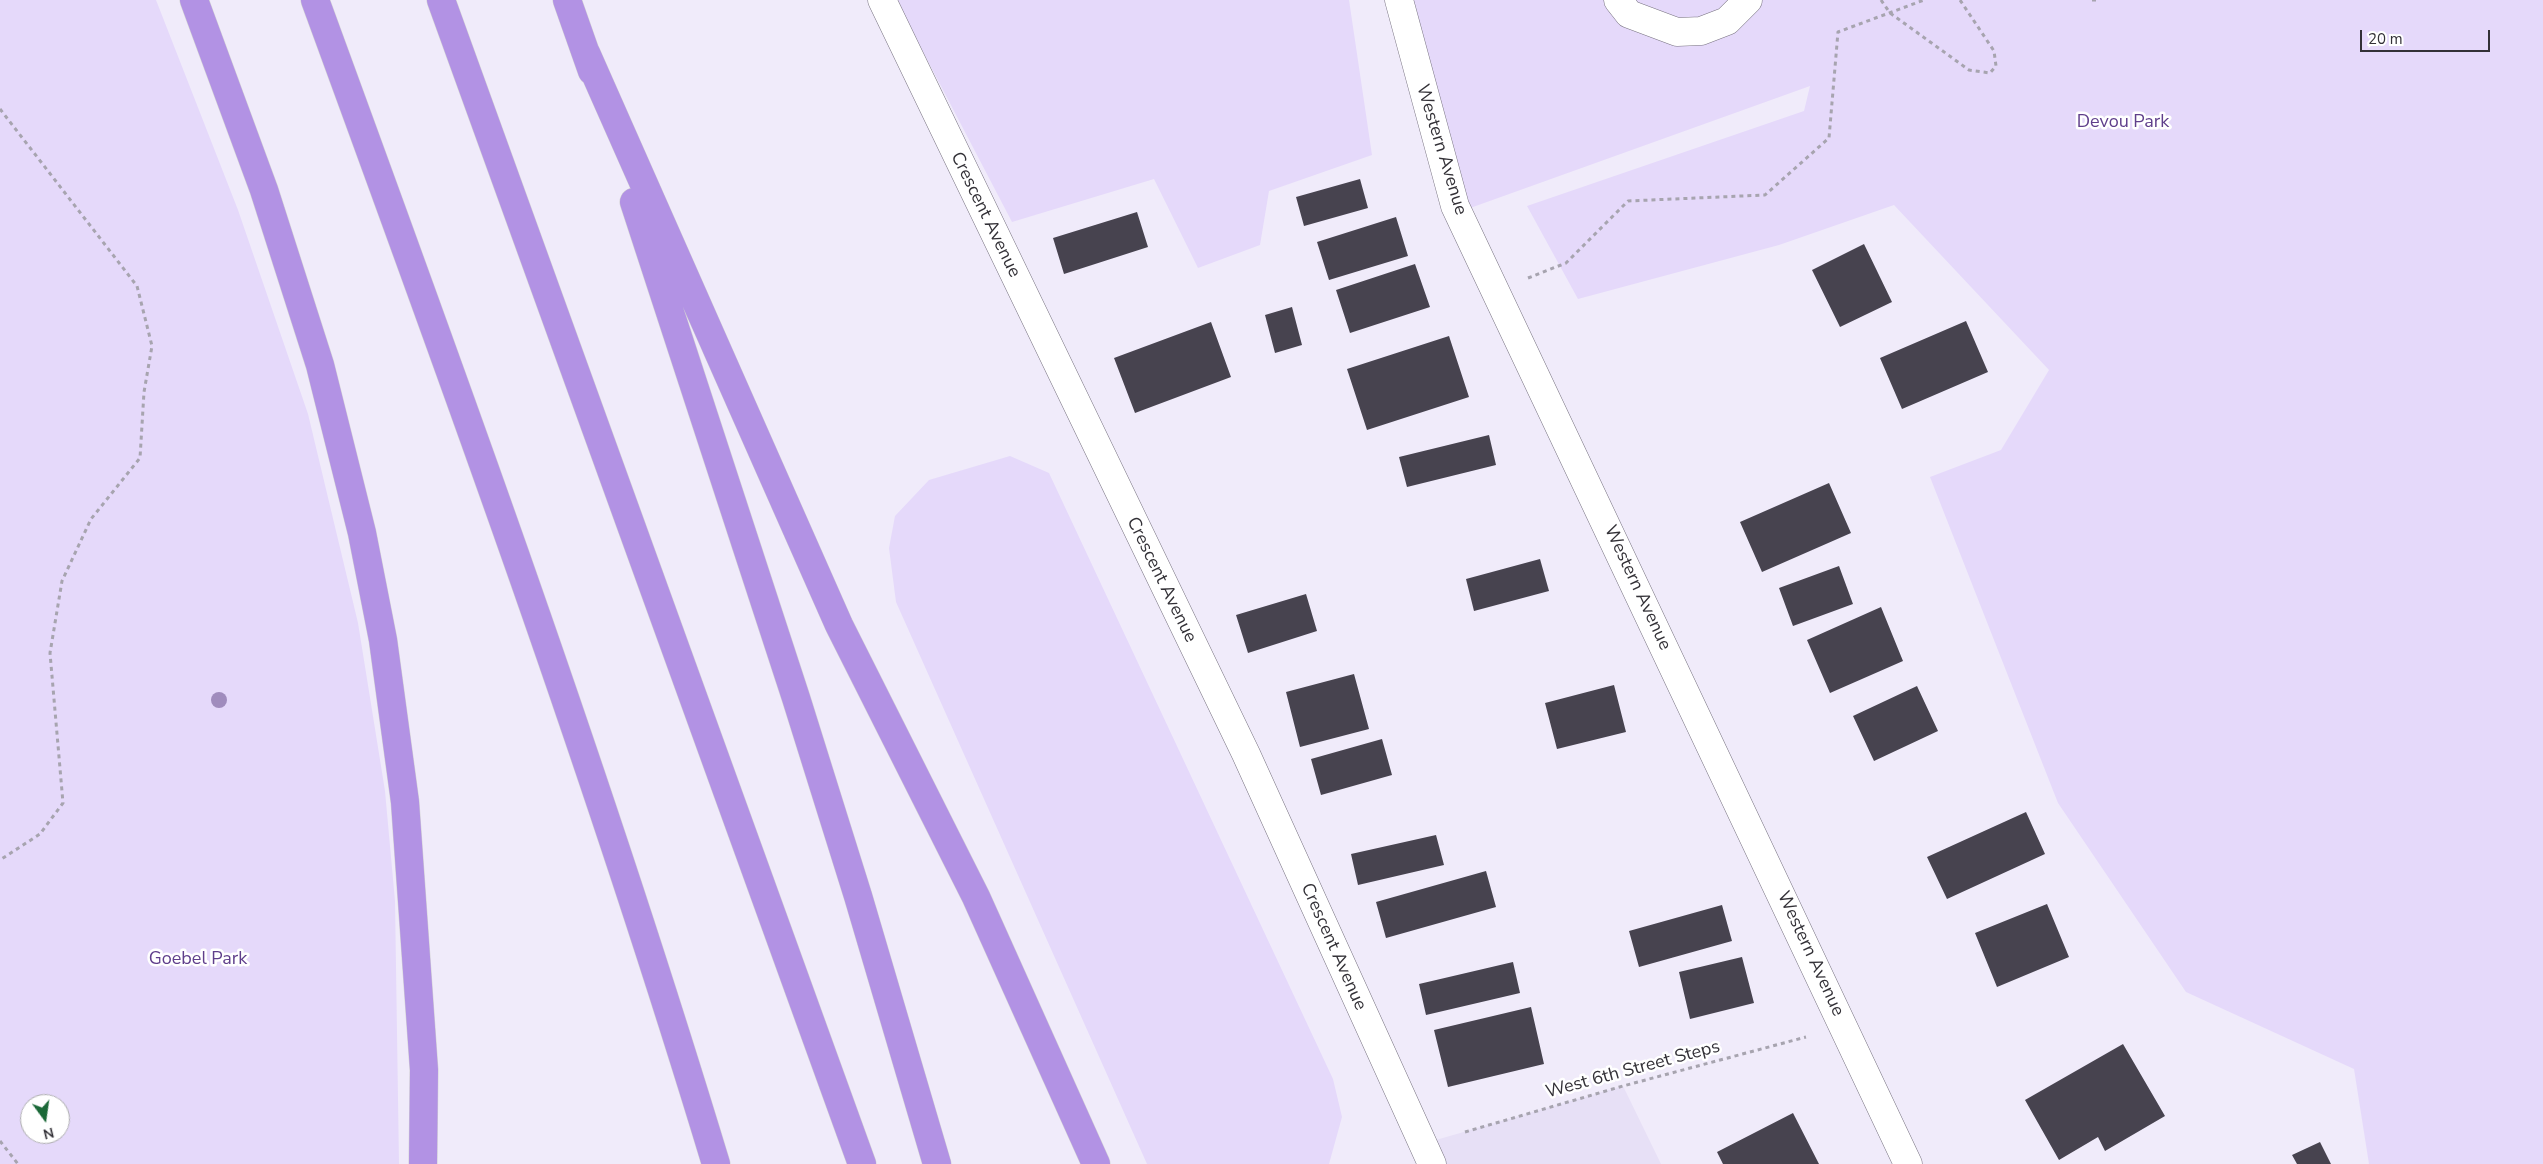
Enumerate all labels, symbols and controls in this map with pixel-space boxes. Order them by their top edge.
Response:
scale bar [2363,20,2493,52]
text: 20 m [2368,29,2403,49]
street label: Western Avenue [1411,82,1471,218]
park label: Devou Park [2077,112,2169,134]
street label: Crescent Avenue [945,149,1025,281]
street label: Crescent Avenue [1121,514,1201,646]
street label: Western Avenue [1599,522,1675,654]
street label: Crescent Avenue [1295,880,1371,1014]
street label: Western Avenue [1772,888,1848,1020]
park label: Goebel Park [149,949,247,971]
street label: West 6th Street Steps [1544,1036,1722,1104]
north arrow [20,1094,70,1144]
text: N [41,1123,56,1144]

